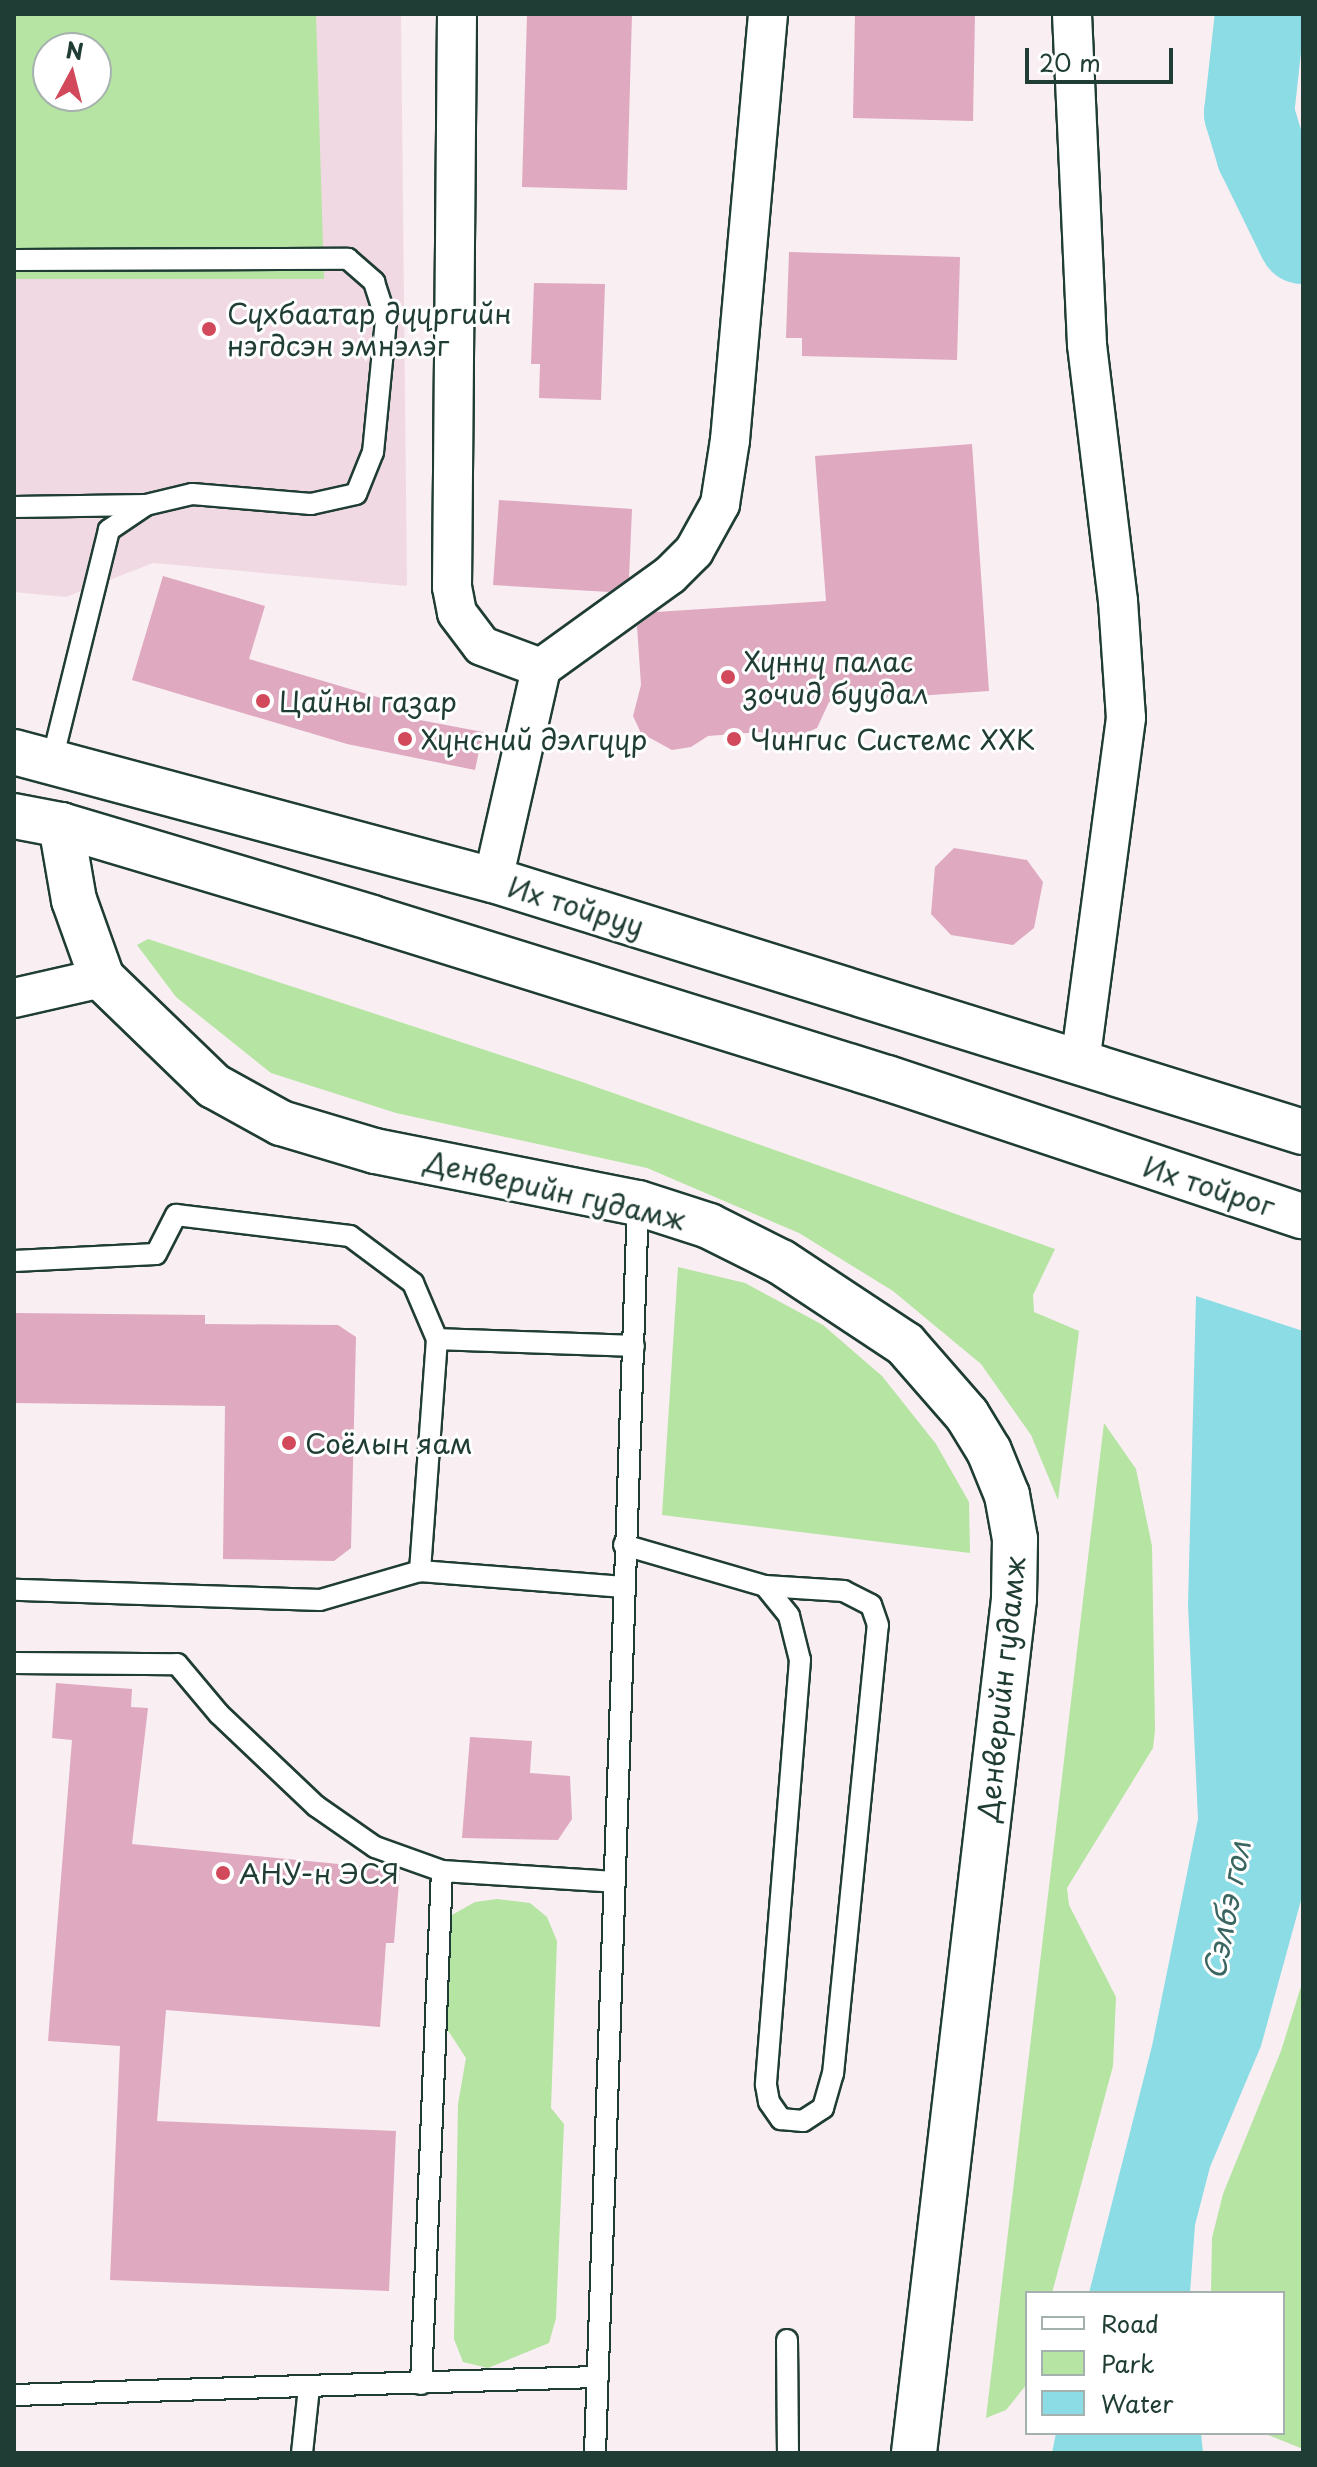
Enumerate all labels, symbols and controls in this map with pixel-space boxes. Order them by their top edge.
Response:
north arrow [32,32,112,112]
text: N [64,32,85,67]
scale bar [1029,32,1177,82]
text: 20 m [1039,44,1101,80]
place label: Сүхбаатар дүүргийн нэгдсэн эмнэлэг [227,296,512,362]
marker: Сүхбаатар дүүргийн нэгдсэн эмнэлэг [198,318,220,340]
place label: Хүннү палас зочид буудал [744,644,927,710]
marker: Хүннү палас зочид буудал [719,668,737,686]
place label: Цайны газар [279,684,458,718]
marker: Цайны газар [254,692,272,710]
place label: Хүнсний дэлгүүр [421,722,649,756]
place label: Чингис Системс ХХК [750,722,1038,756]
marker: Хүнсний дэлгүүр [396,730,414,748]
marker: Чингис Системс ХХК [725,730,743,748]
street label: Их тойруу [503,869,649,943]
street label: Денверийн гудамж [421,1144,689,1236]
street label: Их тойрог [1138,1149,1280,1223]
place label: Соёлын яам [305,1426,473,1460]
marker: Соёлын яам [280,1434,298,1452]
street label: Денверийн гудамж [970,1555,1032,1823]
water label: Сэлбэ гол [1195,1838,1257,1982]
place label: АНУ-н ЭСЯ [239,1856,400,1890]
marker: АНУ-н ЭСЯ [214,1864,232,1882]
legend [1025,2291,1285,2435]
text: Road [1101,2305,1159,2341]
text: Park [1101,2345,1155,2381]
text: Water [1101,2385,1173,2421]

